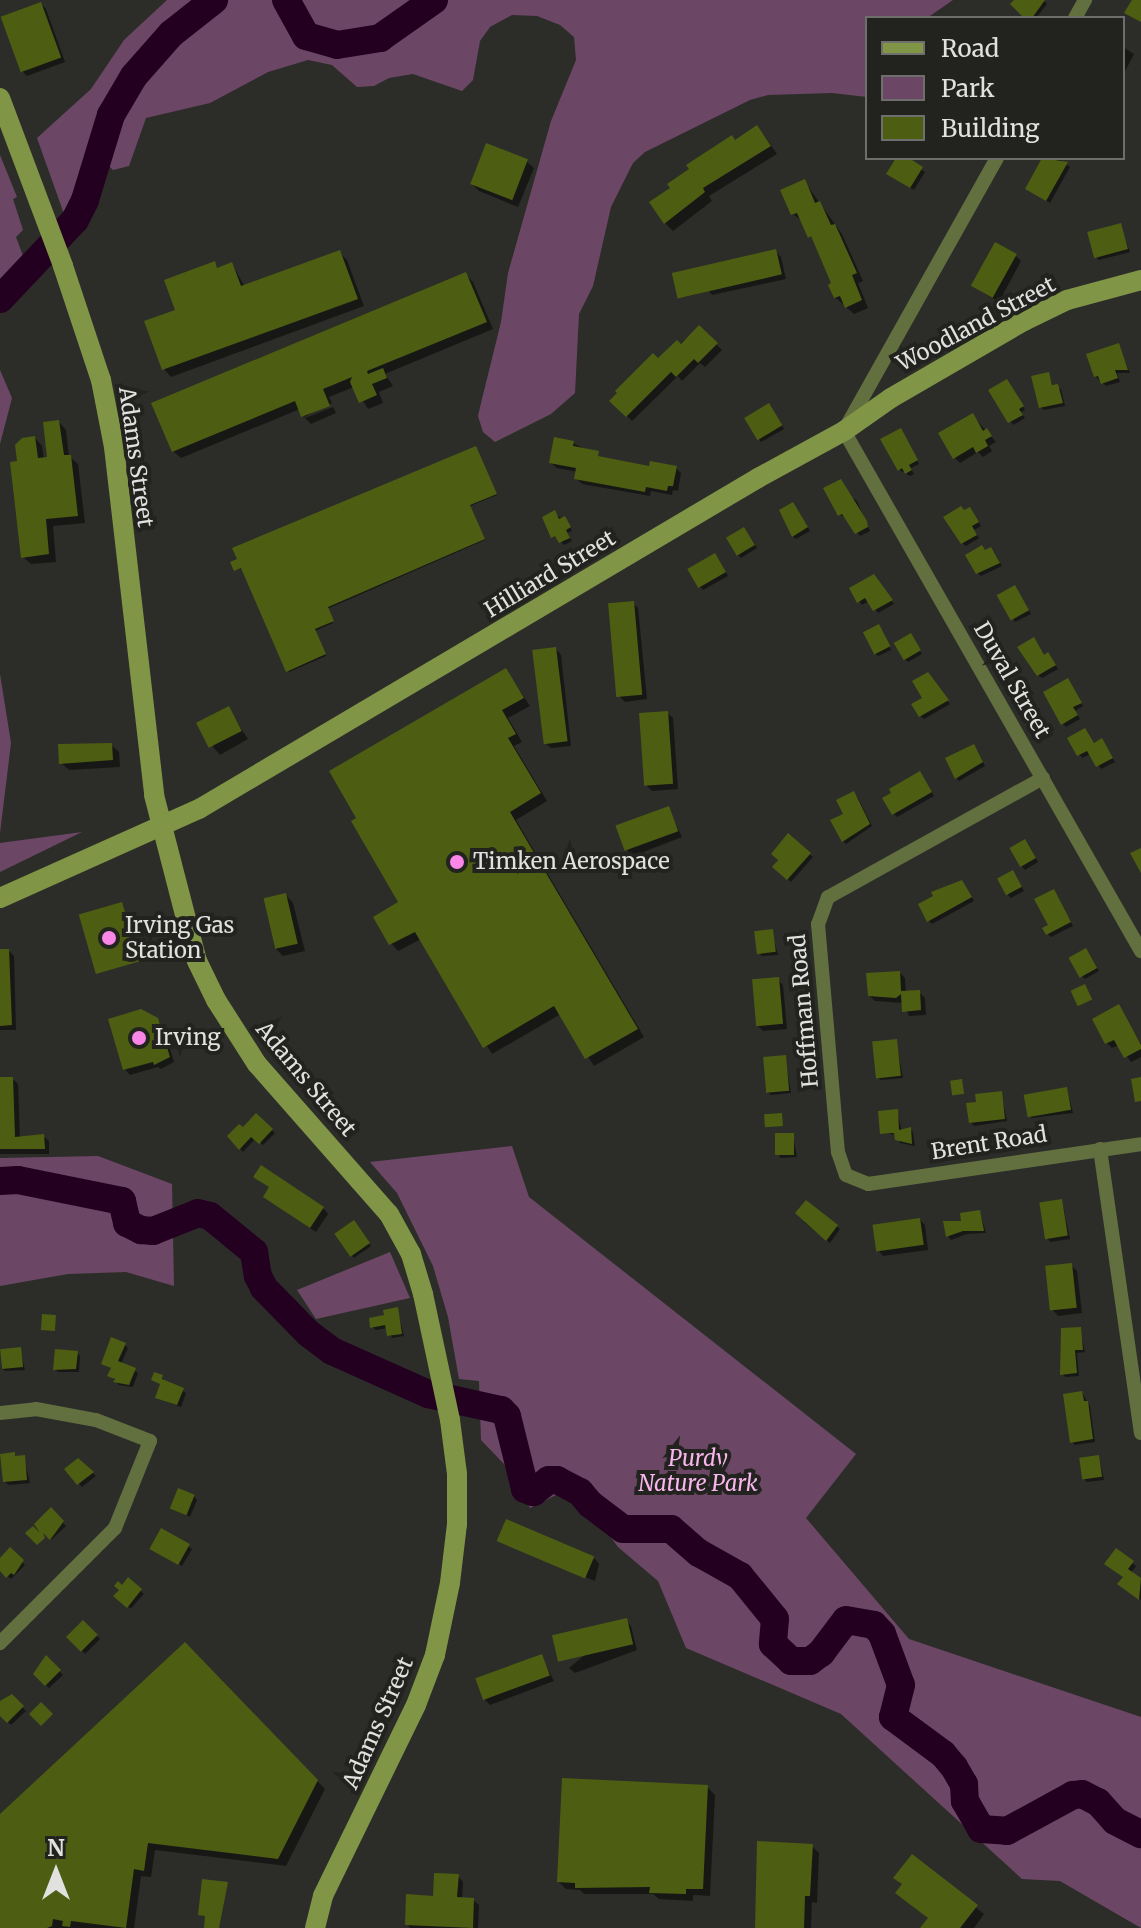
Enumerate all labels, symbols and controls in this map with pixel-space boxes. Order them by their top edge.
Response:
legend [865,16,1125,160]
text: Road [941,33,999,64]
text: Park [941,73,994,104]
text: Building [941,113,1040,144]
street label: Woodland Street [892,271,1060,377]
street label: Adams Street [113,385,159,529]
street label: Hilliard Street [480,525,620,623]
street label: Duval Street [968,617,1056,743]
place label: Timken Aerospace [473,849,670,875]
marker: Timken Aerospace [448,853,466,871]
place label: Irving Gas Station [125,912,234,964]
marker: Irving Gas Station [100,929,118,947]
street label: Hoffman Road [784,933,824,1089]
street label: Adams Street [250,1016,362,1142]
place label: Irving [155,1025,221,1051]
marker: Irving [130,1029,148,1047]
street label: Brent Road [929,1121,1049,1165]
park label: Purdy Nature Park [638,1445,758,1496]
street label: Adams Street [337,1653,419,1793]
north arrow [16,1832,96,1912]
text: N [47,1834,65,1862]

